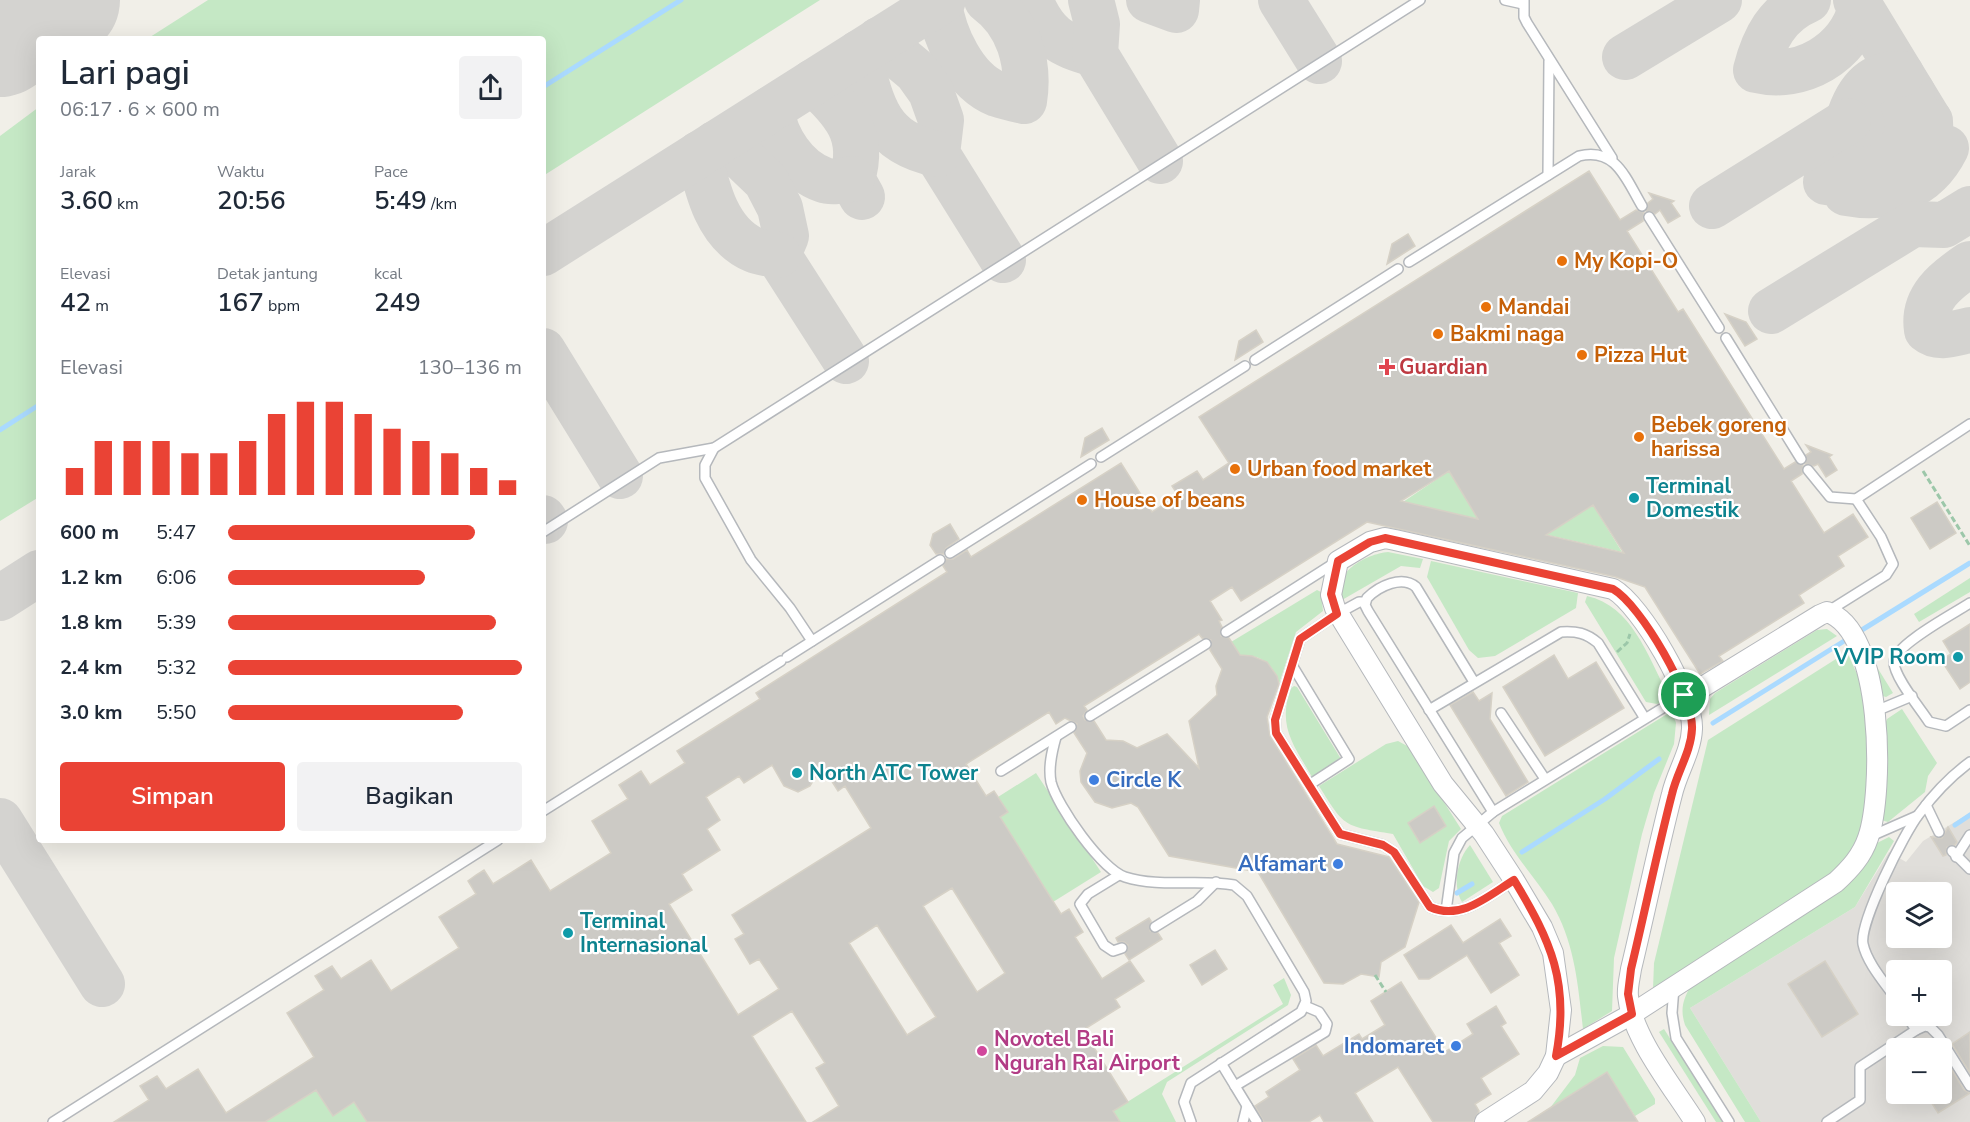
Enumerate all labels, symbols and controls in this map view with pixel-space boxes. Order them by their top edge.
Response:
text: Lari pagi [60,51,190,96]
button: share [459,56,522,119]
text: 06:17 · 6 × 600 m [60,96,220,123]
text: Jarak [60,161,96,183]
text: Waktu [217,161,265,183]
text: Pace [374,161,408,183]
text: 3.60 [60,183,113,218]
text: 20:56 [217,183,286,218]
text: 5:49 [374,183,427,218]
text: km [113,193,139,215]
text: /km [427,193,457,215]
place label: My Kopi-O [1574,247,1678,275]
marker: My Kopi-O [1555,254,1569,268]
text: Elevasi [60,263,110,285]
text: Detak jantung [217,263,318,285]
text: kcal [374,263,402,285]
text: 42 [60,285,91,320]
text: 167 [217,285,264,320]
text: 249 [374,285,421,320]
place label: Mandai [1498,293,1569,321]
text: m [91,295,109,317]
text: bpm [264,295,300,317]
marker: Mandai [1479,300,1493,314]
place label: Bakmi naga [1450,320,1565,348]
marker: Bakmi naga [1431,327,1445,341]
place label: Pizza Hut [1594,341,1687,369]
marker: Pizza Hut [1575,348,1589,362]
place label: Guardian [1399,353,1488,381]
text: Elevasi [60,354,123,381]
text: 130–136 m [418,354,522,381]
marker: Guardian [1380,360,1394,374]
place label: Bebek goreng harissa [1651,411,1787,463]
marker: Bebek goreng harissa [1632,430,1646,444]
place label: Urban food market [1247,455,1432,483]
marker: Urban food market [1228,462,1242,476]
place label: Terminal Domestik [1646,472,1739,524]
place label: House of beans [1094,486,1245,514]
marker: Terminal Domestik [1627,491,1641,505]
marker: House of beans [1075,493,1089,507]
text: 600 m [60,519,119,546]
text: 5:47 [156,519,197,546]
text: 1.2 km [60,564,123,591]
text: 6:06 [156,564,197,591]
text: 1.8 km [60,609,123,636]
text: 5:39 [156,609,197,636]
place label: VVIP Room [1833,643,1946,671]
marker: VVIP Room [1951,650,1965,664]
text: 2.4 km [60,654,123,681]
text: 5:32 [156,654,197,681]
pin [1658,669,1709,720]
icon: arrive [1667,678,1700,711]
text: 3.0 km [60,699,123,726]
text: 5:50 [156,699,197,726]
place label: North ATC Tower [809,759,979,787]
button: Simpan [60,762,285,831]
button: Bagikan [297,762,522,831]
marker: North ATC Tower [790,766,804,780]
place label: Circle K [1106,766,1182,794]
marker: Circle K [1087,773,1101,787]
place label: Alfamart [1238,850,1327,878]
marker: Alfamart [1331,857,1345,871]
map controls [1886,882,1952,1104]
button: layers [1886,882,1952,948]
place label: Terminal Internasional [580,907,708,959]
marker: Terminal Internasional [561,926,575,940]
button: + [1886,960,1952,1026]
place label: Novotel Bali Ngurah Rai Airport [994,1025,1181,1077]
place label: Indomaret [1344,1032,1445,1060]
button: − [1886,1038,1952,1104]
marker: Indomaret [1449,1039,1463,1053]
marker: Novotel Bali Ngurah Rai Airport [975,1044,989,1058]

